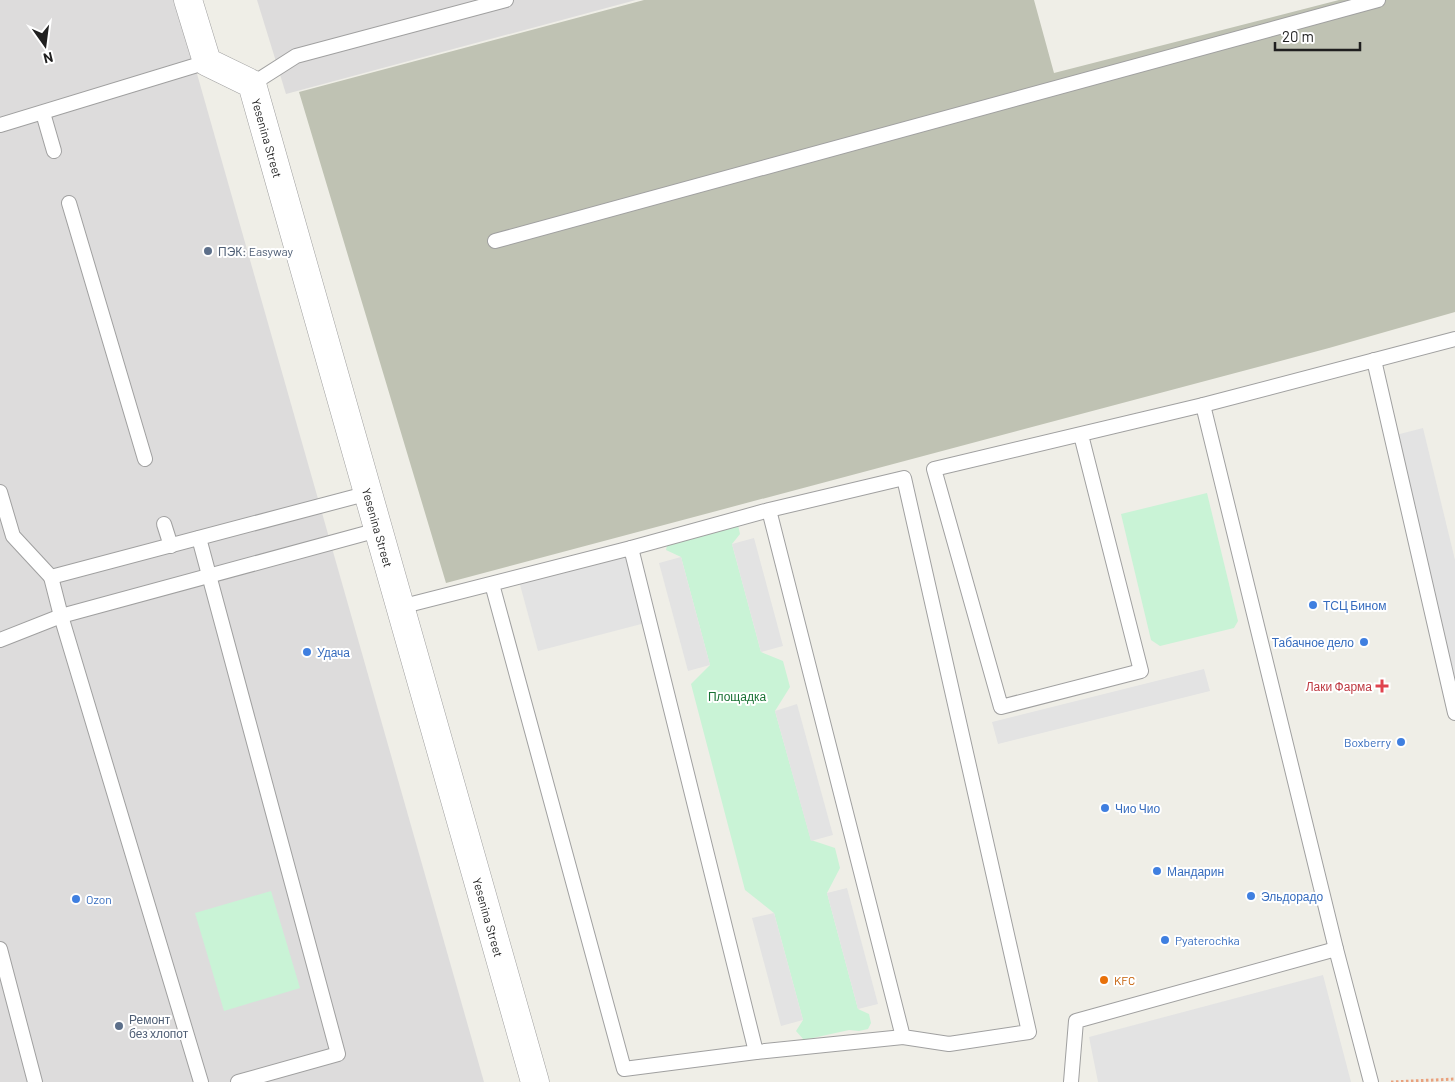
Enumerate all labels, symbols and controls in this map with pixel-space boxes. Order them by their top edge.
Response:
north arrow [20,20,70,70]
scale bar [1275,20,1360,52]
text: 20 m [1282,27,1314,45]
text: N [42,49,55,67]
street label: Yesenina Street [249,97,285,179]
place label: ПЭК: Easyway [218,244,294,258]
marker: ПЭК: Easyway [202,245,214,257]
street label: Yesenina Street [360,486,396,569]
place label: ТСЦ Бином [1323,598,1386,613]
marker: ТСЦ Бином [1307,599,1319,611]
place label: Табачное дело [1272,635,1354,650]
marker: Табачное дело [1358,636,1370,648]
place label: Удача [317,645,350,660]
marker: Удача [301,646,313,658]
place label: Лаки Фарма [1306,679,1372,694]
marker: Лаки Фарма [1376,680,1388,692]
park label: Площадка [708,689,766,704]
place label: Boxberry [1344,735,1391,749]
marker: Boxberry [1395,736,1407,748]
place label: Чио Чио [1115,801,1160,815]
marker: Чио Чио [1099,802,1111,814]
place label: Мандарин [1167,864,1224,879]
marker: Мандарин [1151,865,1163,877]
street label: Yesenina Street [470,876,506,959]
place label: Эльдорадо [1261,889,1324,904]
marker: Эльдорадо [1245,890,1257,902]
place label: Ozon [86,892,112,906]
marker: Ozon [70,893,82,905]
place label: Pyaterochka [1175,933,1240,947]
marker: Pyaterochka [1159,934,1171,946]
place label: KFC [1114,973,1135,987]
marker: KFC [1098,974,1110,986]
place label: Ремонт без хлопот [129,1012,189,1040]
marker: Ремонт без хлопот [113,1020,125,1032]

